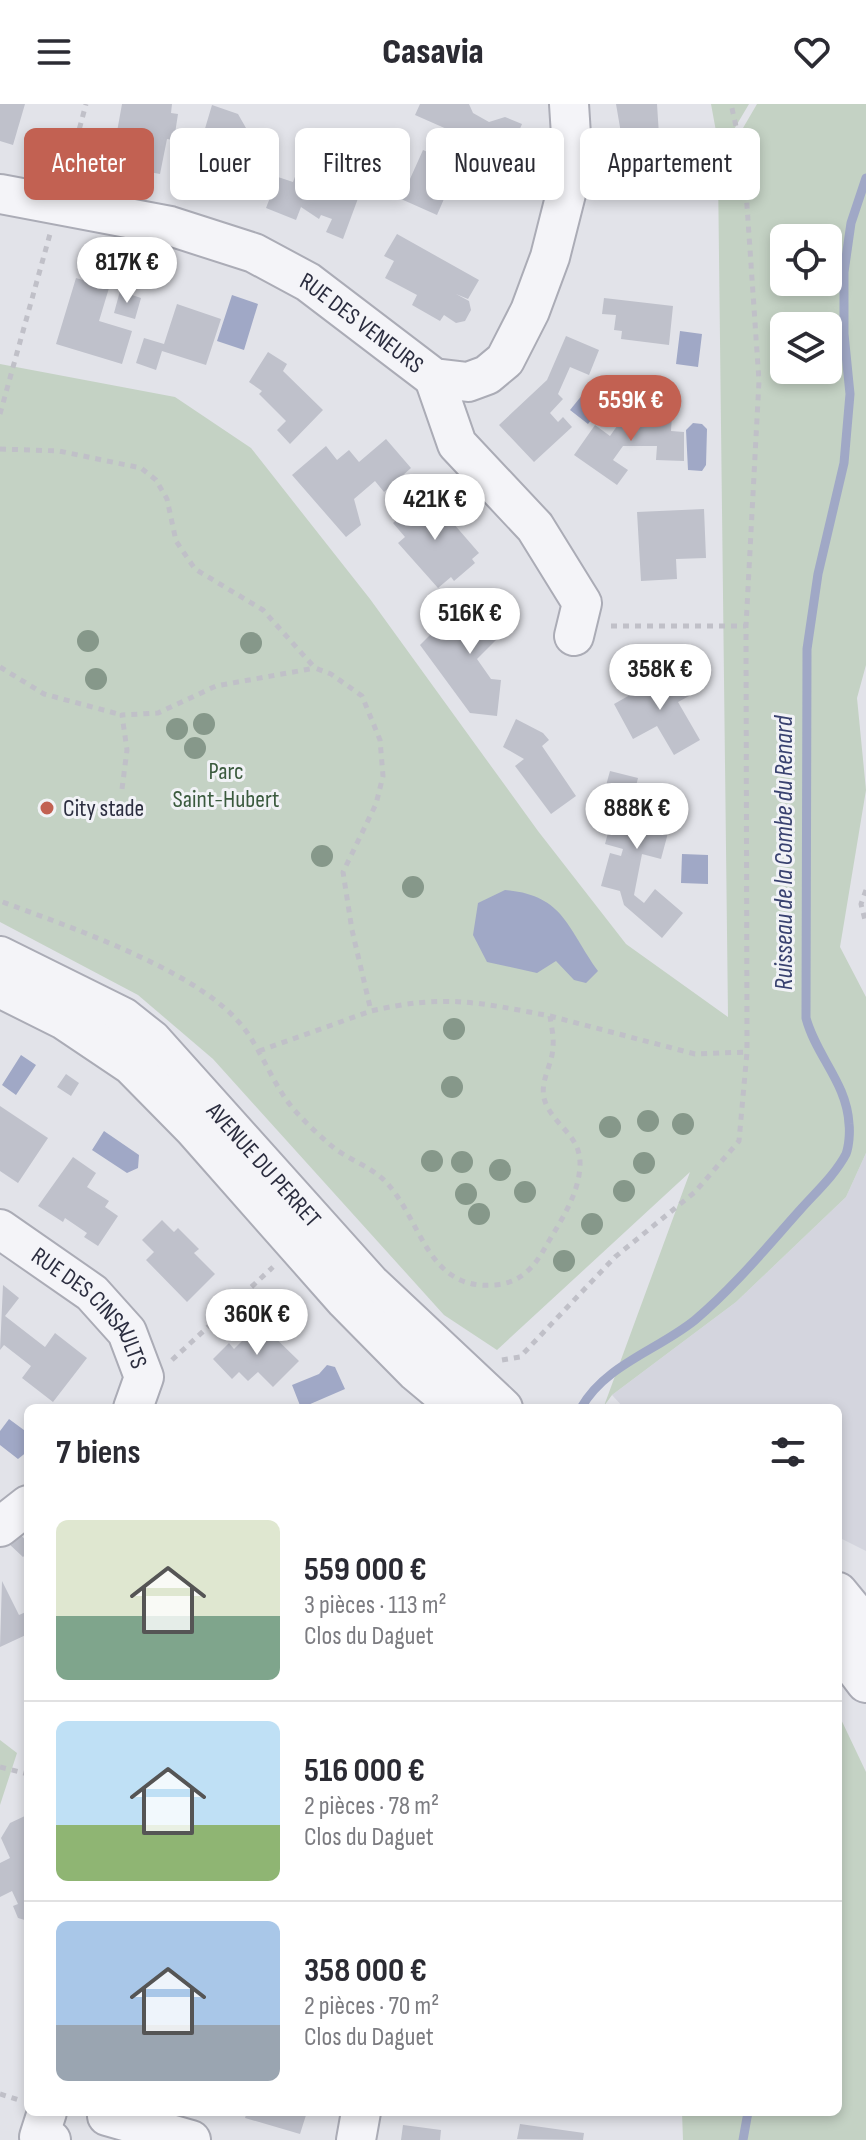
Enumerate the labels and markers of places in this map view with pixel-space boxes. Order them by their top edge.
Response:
pin: 817K € [62,237,192,305]
pin: 559K € [566,375,696,443]
pin: 421K € [370,474,500,542]
pin: 516K € [405,588,535,656]
pin: 358K € [595,644,725,712]
pin: 888K € [572,783,702,851]
place label: City stade [63,794,144,823]
marker: City stade [38,799,56,817]
pin: 360K € [192,1289,322,1357]

